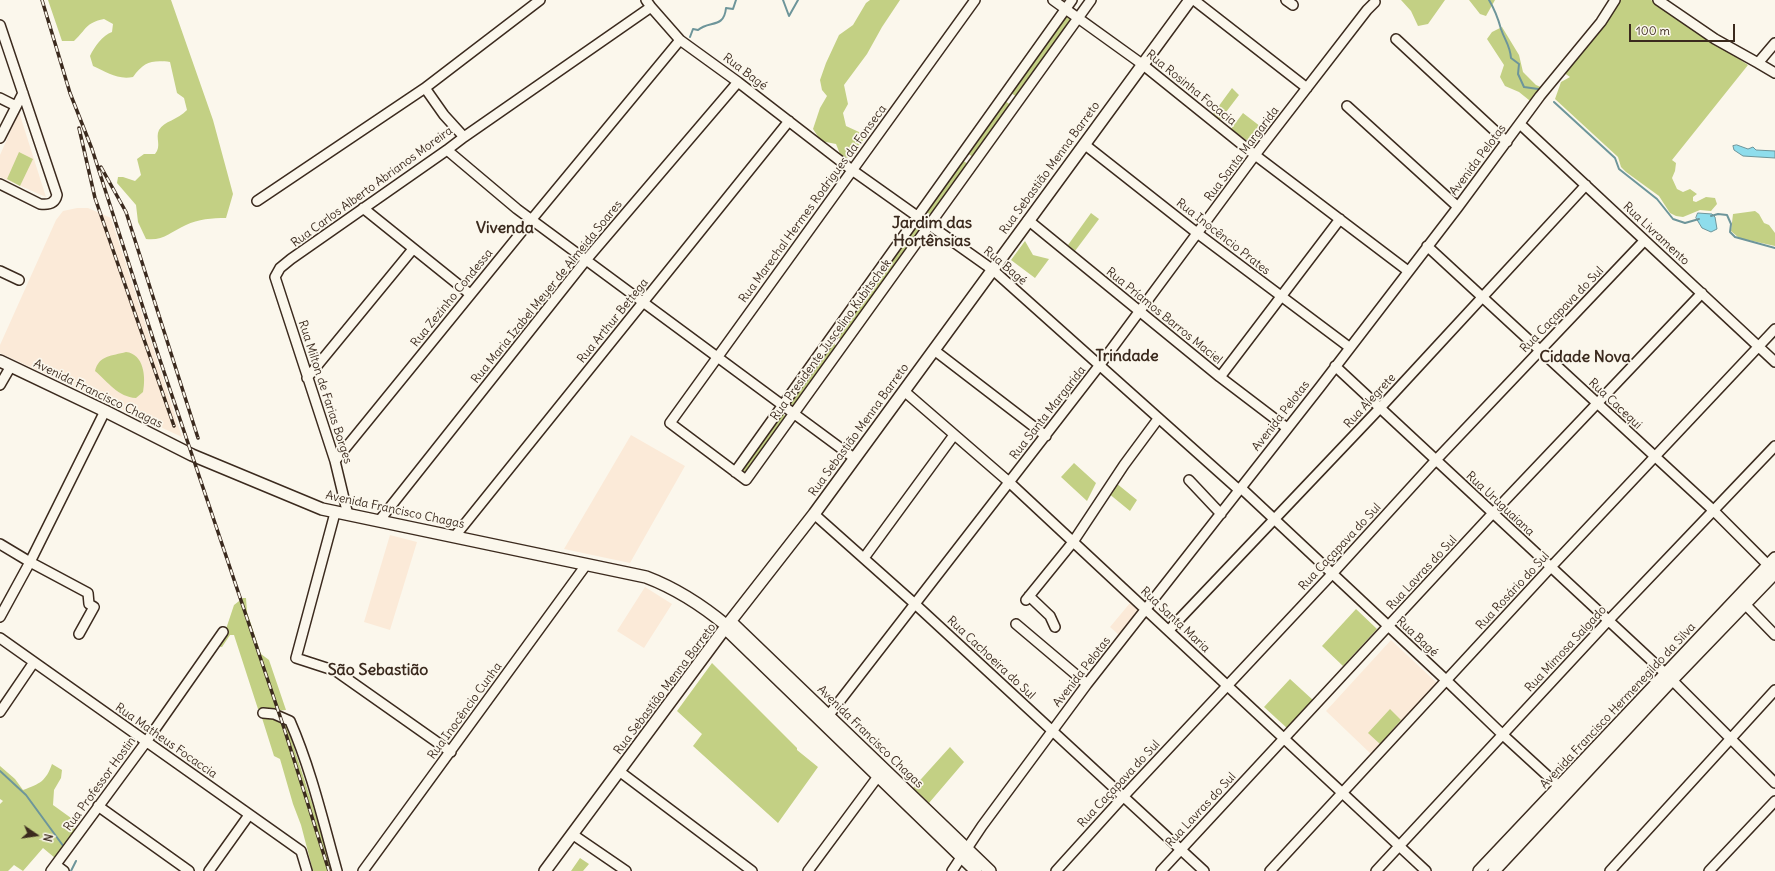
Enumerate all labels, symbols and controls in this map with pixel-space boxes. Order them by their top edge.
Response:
scale bar [1631,16,1737,42]
text: 100 m [1636,23,1670,38]
street label: Rua Rosinha Focacia [1143,47,1239,129]
street label: Rua Bagé [720,51,770,93]
street label: Rua Sebastião Menna Barreto [997,99,1103,237]
street label: Rua Marechal Hermes Rodrigues da Fonseca [736,102,890,306]
street label: Rua Santa Margarida [1202,104,1282,204]
street label: Avenida Pelotas [1447,122,1509,198]
street label: Rua Carlos Alberto Abrianos Moreira [288,124,456,250]
street label: Rua Inocêncio Prates [1173,196,1273,278]
street label: Rua Maria Izabel Meyer de Almeida Soares [469,198,625,386]
street label: Rua Livramento [1620,200,1692,268]
district label: Jardim das Hortênsias [892,213,972,251]
district label: Vivenda [476,218,534,238]
street label: Rua Bagé [980,244,1030,288]
street label: Rua Zezinho Condessa [408,246,496,350]
street label: Rua Presidente Juscelino Kubitschek [768,257,894,423]
street label: Rua Caçapava do Sul [1517,264,1607,356]
street label: Rua Príamos Barros Maciel [1103,265,1225,367]
street label: Rua Arthur Bettega [574,276,652,366]
street label: Rua Milton de Farias Borges [295,318,355,466]
district label: Trindade [1095,346,1159,366]
district label: Cidade Nova [1539,347,1631,367]
street label: Avenida Francisco Chagas [31,356,165,432]
street label: Rua Sebastião Menna Barreto [806,361,912,499]
street label: Rua Santa Margarida [1007,363,1089,463]
street label: Rua Alegrete [1341,371,1399,431]
street label: Rua Cacequi [1585,376,1645,432]
street label: Avenida Pelotas [1249,378,1313,454]
street label: Rua Uruguaiana [1463,469,1537,539]
street label: Avenida Francisco Chagas [324,488,466,532]
street label: Rua Caçapava do Sul [1296,500,1384,594]
street label: Rua Lavras do Sul [1384,533,1460,613]
street label: Rua Rosário do Sul [1473,549,1553,633]
street label: Rua Santa Maria [1137,584,1213,656]
street label: Rua Mimosa Salgado [1522,603,1610,695]
street label: Rua Cachoeira do Sul [944,613,1038,703]
street label: Rua Bagé [1393,614,1441,660]
street label: Avenida Francisco Hermenegildo da Silva [1537,620,1699,792]
street label: Rua Sebastião Menna Barreto [611,621,719,757]
street label: Avenida Pelotas [1050,634,1114,710]
district label: São Sebastião [328,660,428,680]
street label: Rua Inocêncio Cunha [425,660,505,762]
street label: Avenida Francisco Chagas [814,683,926,791]
street label: Rua Matheus Focaccia [112,700,220,782]
street label: Rua Professor Hostin [61,734,139,834]
street label: Rua Caçapava do Sul [1075,737,1163,831]
street label: Rua Lavras do Sul [1163,770,1239,850]
north arrow [16,815,56,855]
text: N [40,832,55,843]

